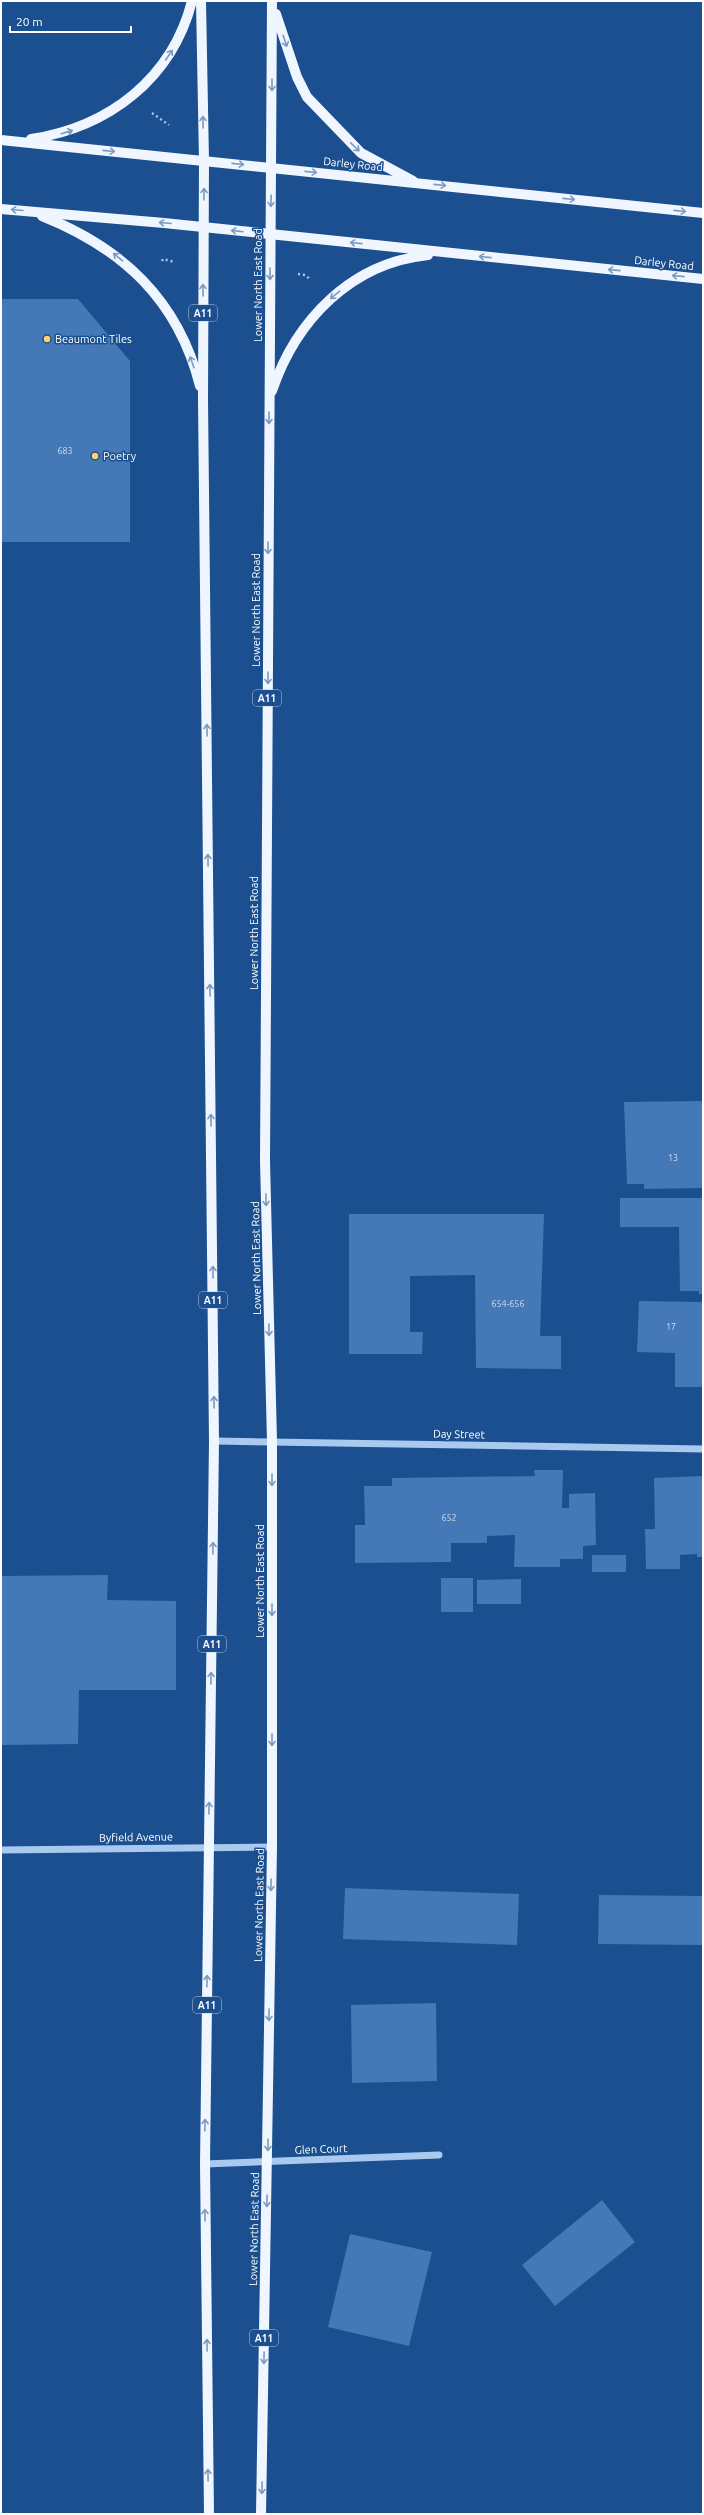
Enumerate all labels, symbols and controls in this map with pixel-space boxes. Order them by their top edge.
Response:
scale bar [10,8,131,34]
text: 20 m [16,15,43,28]
one-way arrow [282,35,289,48]
one-way arrow [165,49,173,61]
one-way arrow [268,78,276,91]
one-way arrow [199,116,207,129]
one-way arrow [60,128,73,135]
one-way arrow [350,143,360,152]
one-way arrow [103,147,116,155]
street label: Darley Road [323,155,383,173]
one-way arrow [231,160,244,168]
one-way arrow [304,168,317,176]
one-way arrow [433,182,446,189]
one-way arrow [200,188,208,201]
one-way arrow [267,194,274,207]
one-way arrow [562,195,575,203]
one-way arrow [11,207,24,214]
one-way arrow [673,207,686,215]
one-way arrow [159,219,172,227]
one-way arrow [230,227,243,235]
street label: Lower North East Road [252,228,264,342]
one-way arrow [350,240,363,247]
one-way arrow [113,253,124,261]
one-way arrow [479,253,492,260]
street label: Darley Road [634,254,694,272]
one-way arrow [608,266,621,273]
one-way arrow [266,267,274,280]
one-way arrow [672,273,685,280]
one-way arrow [199,284,207,297]
one-way arrow [329,290,340,299]
road number: A11 [189,305,217,321]
place label: Beaumont Tiles [55,333,132,345]
marker: Beaumont Tiles [42,334,52,344]
one-way arrow [188,356,196,368]
one-way arrow [265,411,273,424]
house number: 683 [57,446,73,456]
place label: Poetry [103,450,137,462]
marker: Poetry [90,451,100,461]
one-way arrow [264,541,272,554]
street label: Lower North East Road [250,553,262,667]
one-way arrow [264,671,272,684]
road number: A11 [253,690,281,706]
one-way arrow [203,724,211,737]
one-way arrow [204,854,212,867]
street label: Lower North East Road [248,876,260,990]
one-way arrow [206,984,214,997]
one-way arrow [207,1114,215,1127]
house number: 13 [668,1153,678,1163]
one-way arrow [262,1193,270,1206]
street label: Lower North East Road [249,1201,263,1315]
one-way arrow [209,1266,217,1279]
road number: A11 [199,1292,227,1308]
house number: 654-656 [491,1299,525,1309]
house number: 17 [666,1322,676,1332]
one-way arrow [265,1323,273,1336]
one-way arrow [210,1396,218,1409]
street label: Day Street [433,1428,486,1440]
one-way arrow [268,1473,276,1486]
house number: 652 [441,1513,457,1523]
street label: Lower North East Road [254,1524,266,1638]
one-way arrow [209,1542,217,1555]
one-way arrow [268,1603,276,1616]
road number: A11 [198,1636,226,1652]
one-way arrow [207,1672,215,1685]
one-way arrow [268,1733,276,1746]
one-way arrow [206,1802,213,1815]
street label: Byfield Avenue [99,1830,173,1844]
street label: Lower North East Road [252,1848,266,1962]
one-way arrow [267,1878,275,1891]
one-way arrow [203,1975,211,1988]
road number: A11 [193,1997,221,2013]
one-way arrow [266,2008,273,2021]
one-way arrow [201,2119,209,2132]
one-way arrow [264,2138,272,2151]
street label: Glen Court [294,2142,348,2156]
street label: Lower North East Road [247,2172,261,2286]
one-way arrow [263,2194,271,2207]
one-way arrow [201,2209,209,2222]
road number: A11 [250,2330,278,2346]
one-way arrow [203,2339,211,2352]
one-way arrow [260,2351,268,2364]
one-way arrow [204,2469,212,2482]
one-way arrow [258,2481,265,2494]

